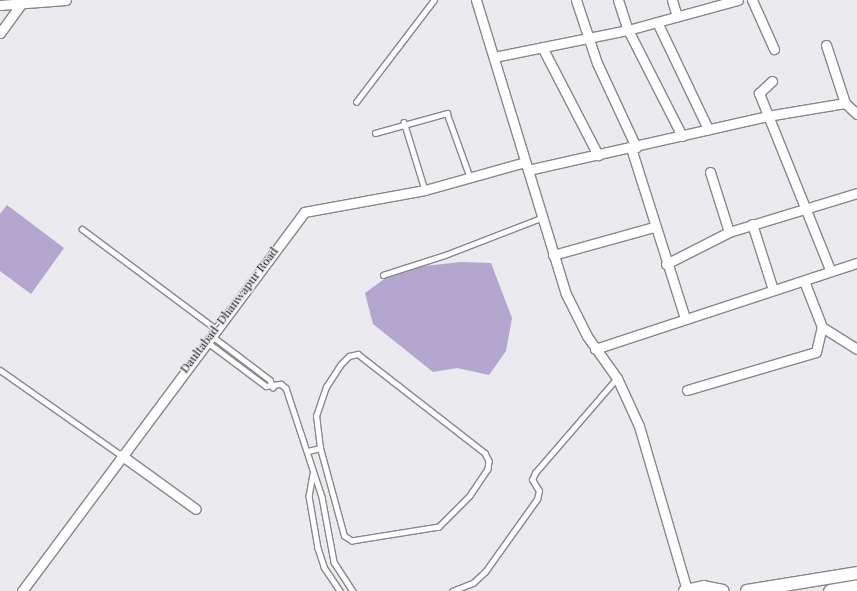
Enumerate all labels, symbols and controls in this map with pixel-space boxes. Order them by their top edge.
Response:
street label: Daultabad-Dhanwapur Road [177,244,281,376]

